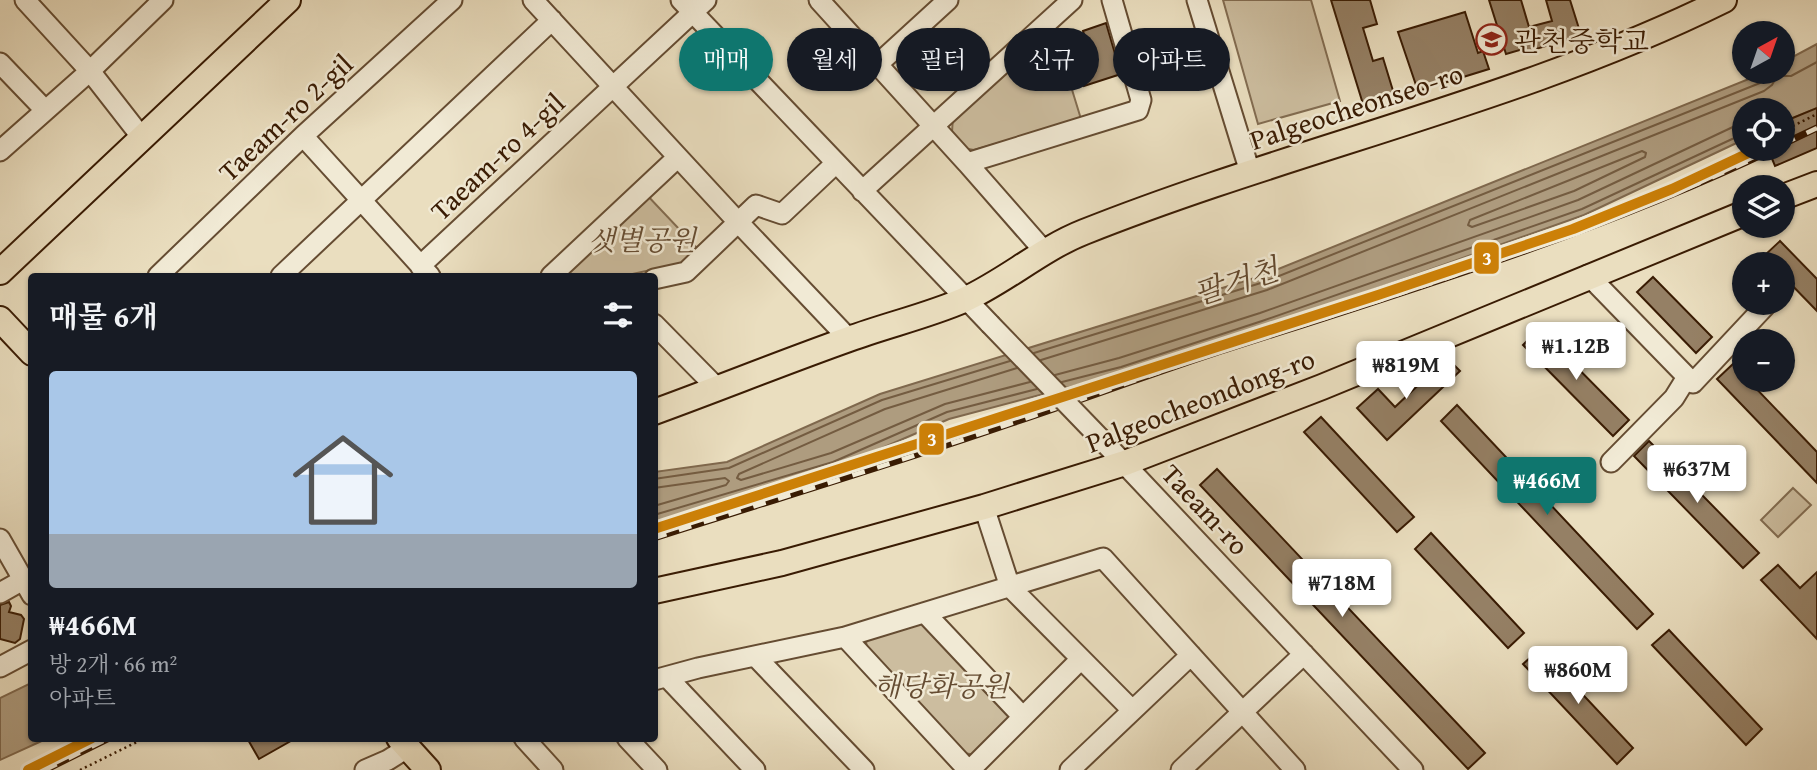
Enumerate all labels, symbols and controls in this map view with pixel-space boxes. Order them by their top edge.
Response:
place label: 관천중학교 [1514,20,1649,61]
north arrow [1732,21,1796,84]
map controls [1732,21,1795,392]
school or university icon: 관천중학교 [1474,23,1508,57]
chip: 매매 [679,28,773,91]
chip: 월세 [787,28,882,91]
chip: 필터 [896,28,990,91]
chip: 신규 [1004,28,1099,91]
chip: 아파트 [1113,28,1230,91]
street label: Taeam-ro 2-gil [208,44,362,190]
street label: Palgeocheonseo-ro [1244,52,1468,160]
street label: Taeam-ro 4-gil [420,83,574,229]
button: locate [1732,98,1795,161]
button: layers [1732,175,1795,238]
park label: 샛별공원 [588,219,698,260]
line badge: 3 [1473,241,1500,275]
text: 3 [1482,244,1492,272]
water label: 팔거천 [1188,246,1286,315]
button: + [1732,252,1795,315]
text: 매물 6개 [49,294,158,338]
icon: filters [599,296,637,334]
pin: ₩1.12B [1519,322,1633,382]
text: ₩1.12B [1542,328,1610,361]
button: − [1732,329,1795,392]
street label: Palgeocheondong-ro [1080,337,1320,463]
pin: ₩819M [1357,342,1455,401]
text: ₩819M [1372,347,1440,380]
icon: home [280,417,406,543]
line badge: 3 [918,422,945,456]
text: 3 [927,425,937,453]
pin: ₩637M [1648,446,1746,505]
text: ₩637M [1663,451,1731,484]
street label: Taeam-ro [1153,454,1259,564]
pin: ₩466M [1498,458,1596,517]
text: ₩466M [1513,463,1581,496]
pin: ₩718M [1293,560,1391,619]
text: ₩718M [1308,565,1376,598]
text: ₩466M [49,602,137,646]
pin: ₩860M [1529,646,1627,706]
text: 방 2개 · 66 m² [49,647,177,680]
text: ₩860M [1544,652,1612,685]
park label: 해당화공원 [873,665,1011,706]
text: 아파트 [49,681,116,714]

